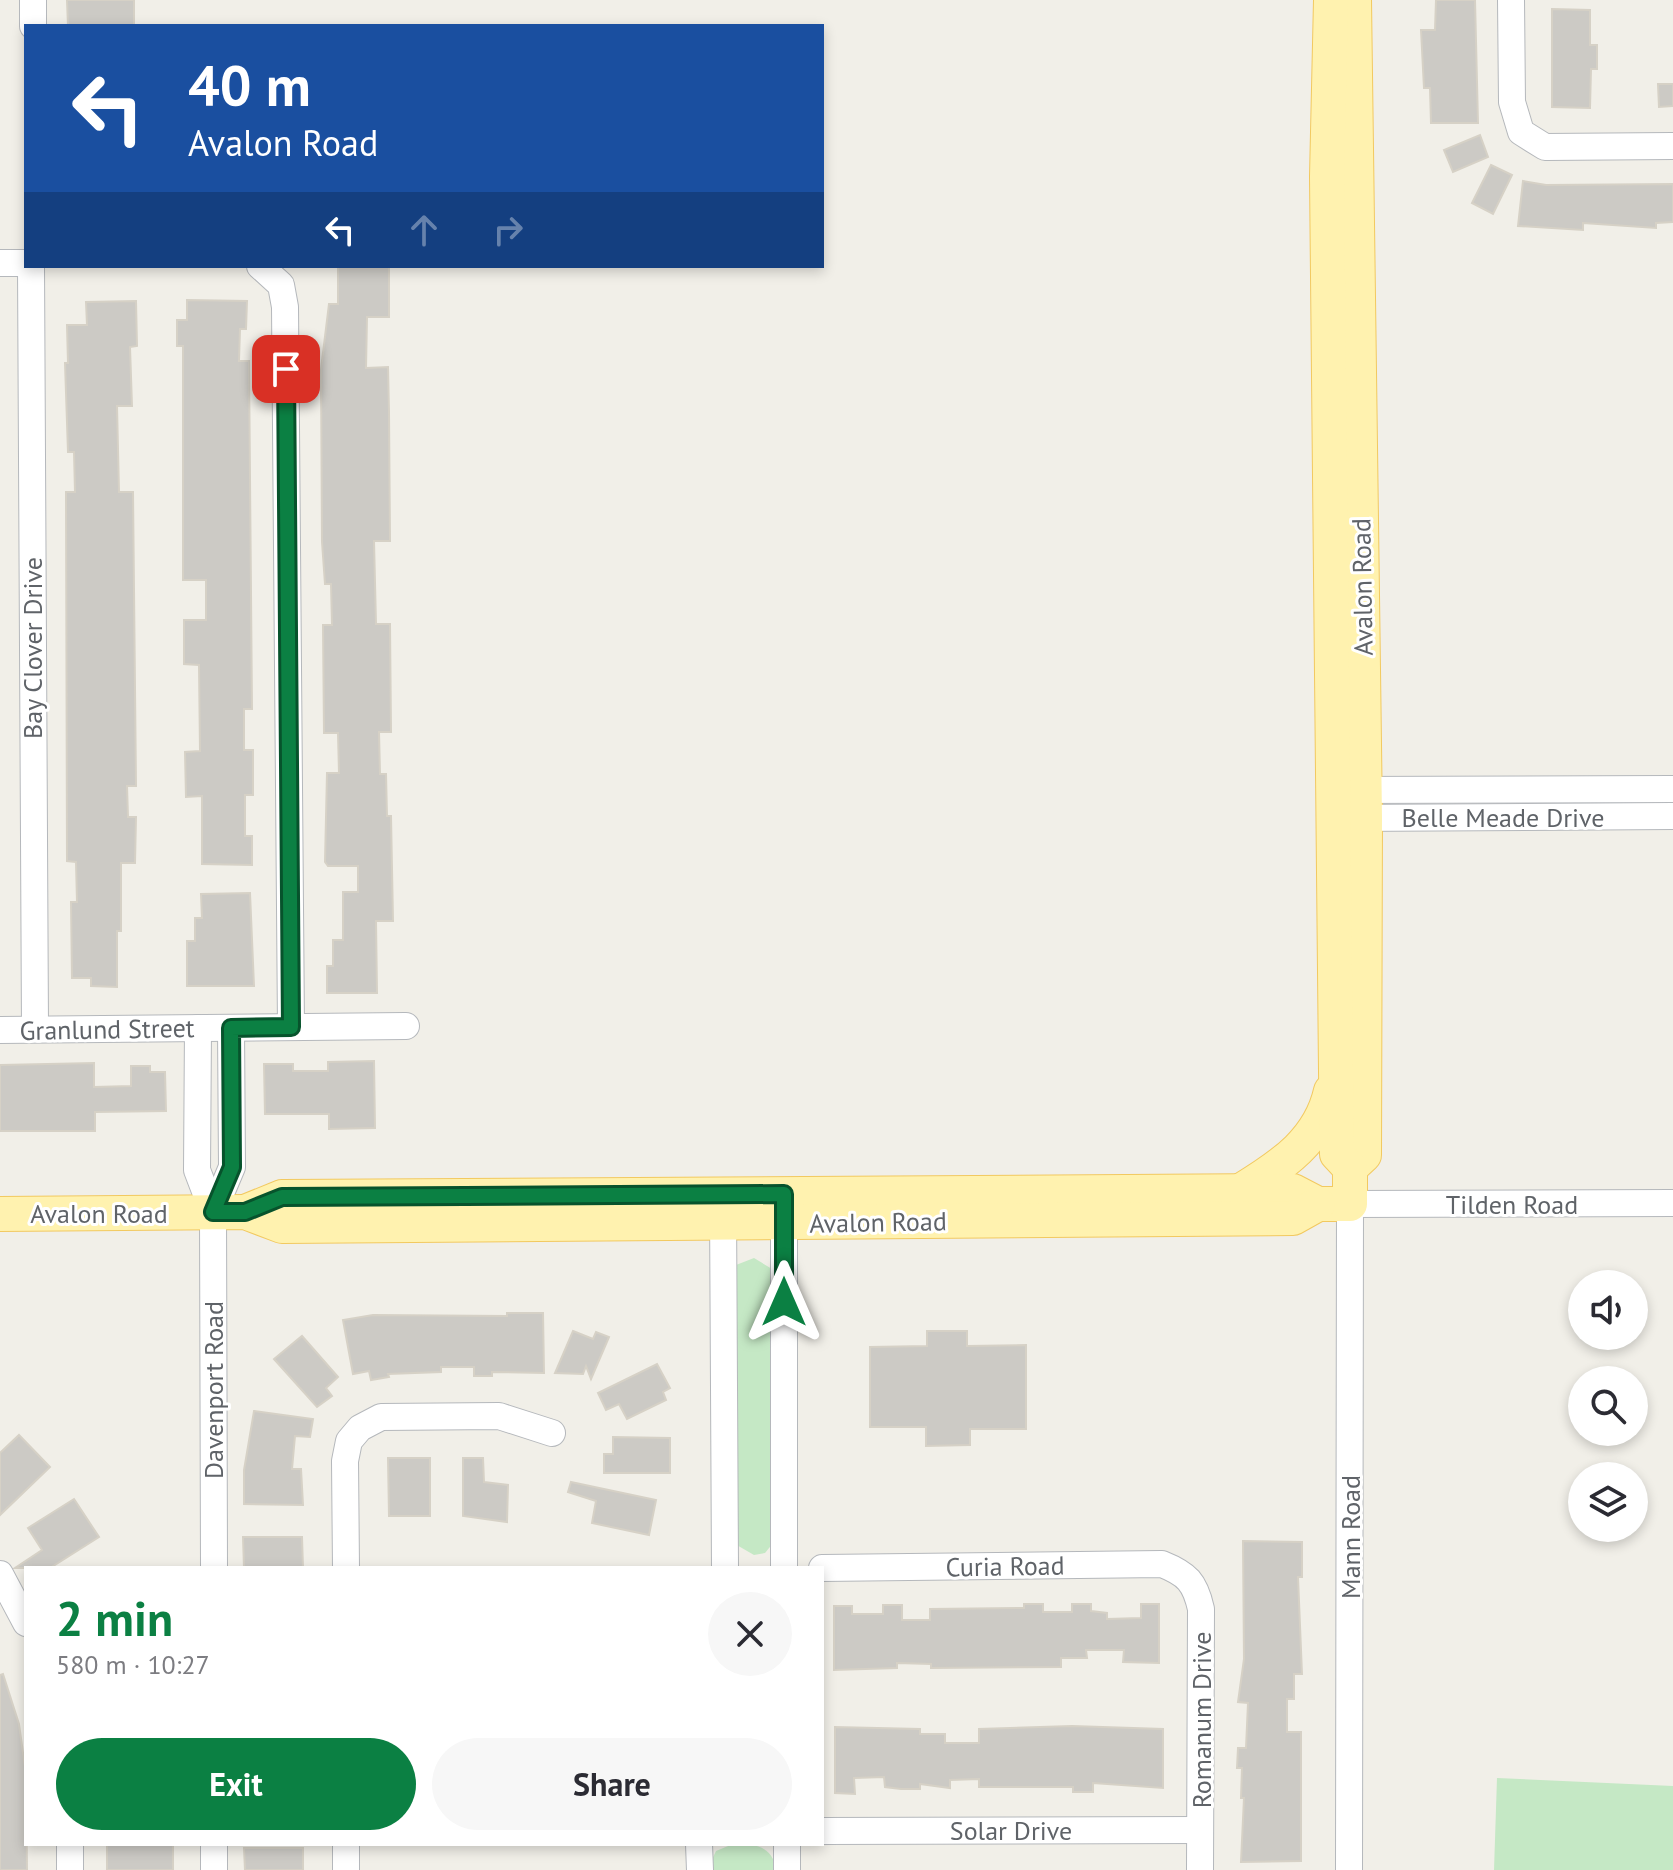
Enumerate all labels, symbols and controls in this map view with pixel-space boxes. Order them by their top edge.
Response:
text: 40 m [188,49,311,121]
icon: left [56,56,160,160]
text: Avalon Road [188,119,378,166]
icon: left [318,208,362,252]
icon: ahead [402,208,446,252]
icon: right [486,208,530,252]
pin [252,335,320,403]
icon: arrive [264,347,308,391]
street label: Avalon Road [1344,518,1380,656]
street label: Bay Clover Drive [16,557,49,739]
street label: Belle Meade Drive [1402,801,1604,834]
street label: Granlund Street [19,1011,195,1047]
street label: Tilden Road [1446,1188,1578,1221]
street label: Avalon Road [30,1197,168,1230]
street label: Avalon Road [809,1204,947,1240]
position arrow [742,1260,826,1344]
map controls [1568,1270,1648,1542]
button: sound [1568,1270,1648,1350]
street label: Davenport Road [197,1301,230,1479]
button: search [1568,1366,1648,1446]
button: layers [1568,1462,1648,1542]
street label: Mann Road [1334,1475,1367,1599]
street label: Curia Road [945,1548,1065,1584]
text: 2 min [56,1587,173,1649]
button: close [708,1592,792,1676]
street label: Romanum Drive [1185,1632,1218,1808]
text: 580 m · 10:27 [56,1648,210,1681]
button: Exit [56,1738,416,1830]
button: Share [432,1738,792,1830]
street label: Solar Drive [950,1814,1072,1847]

